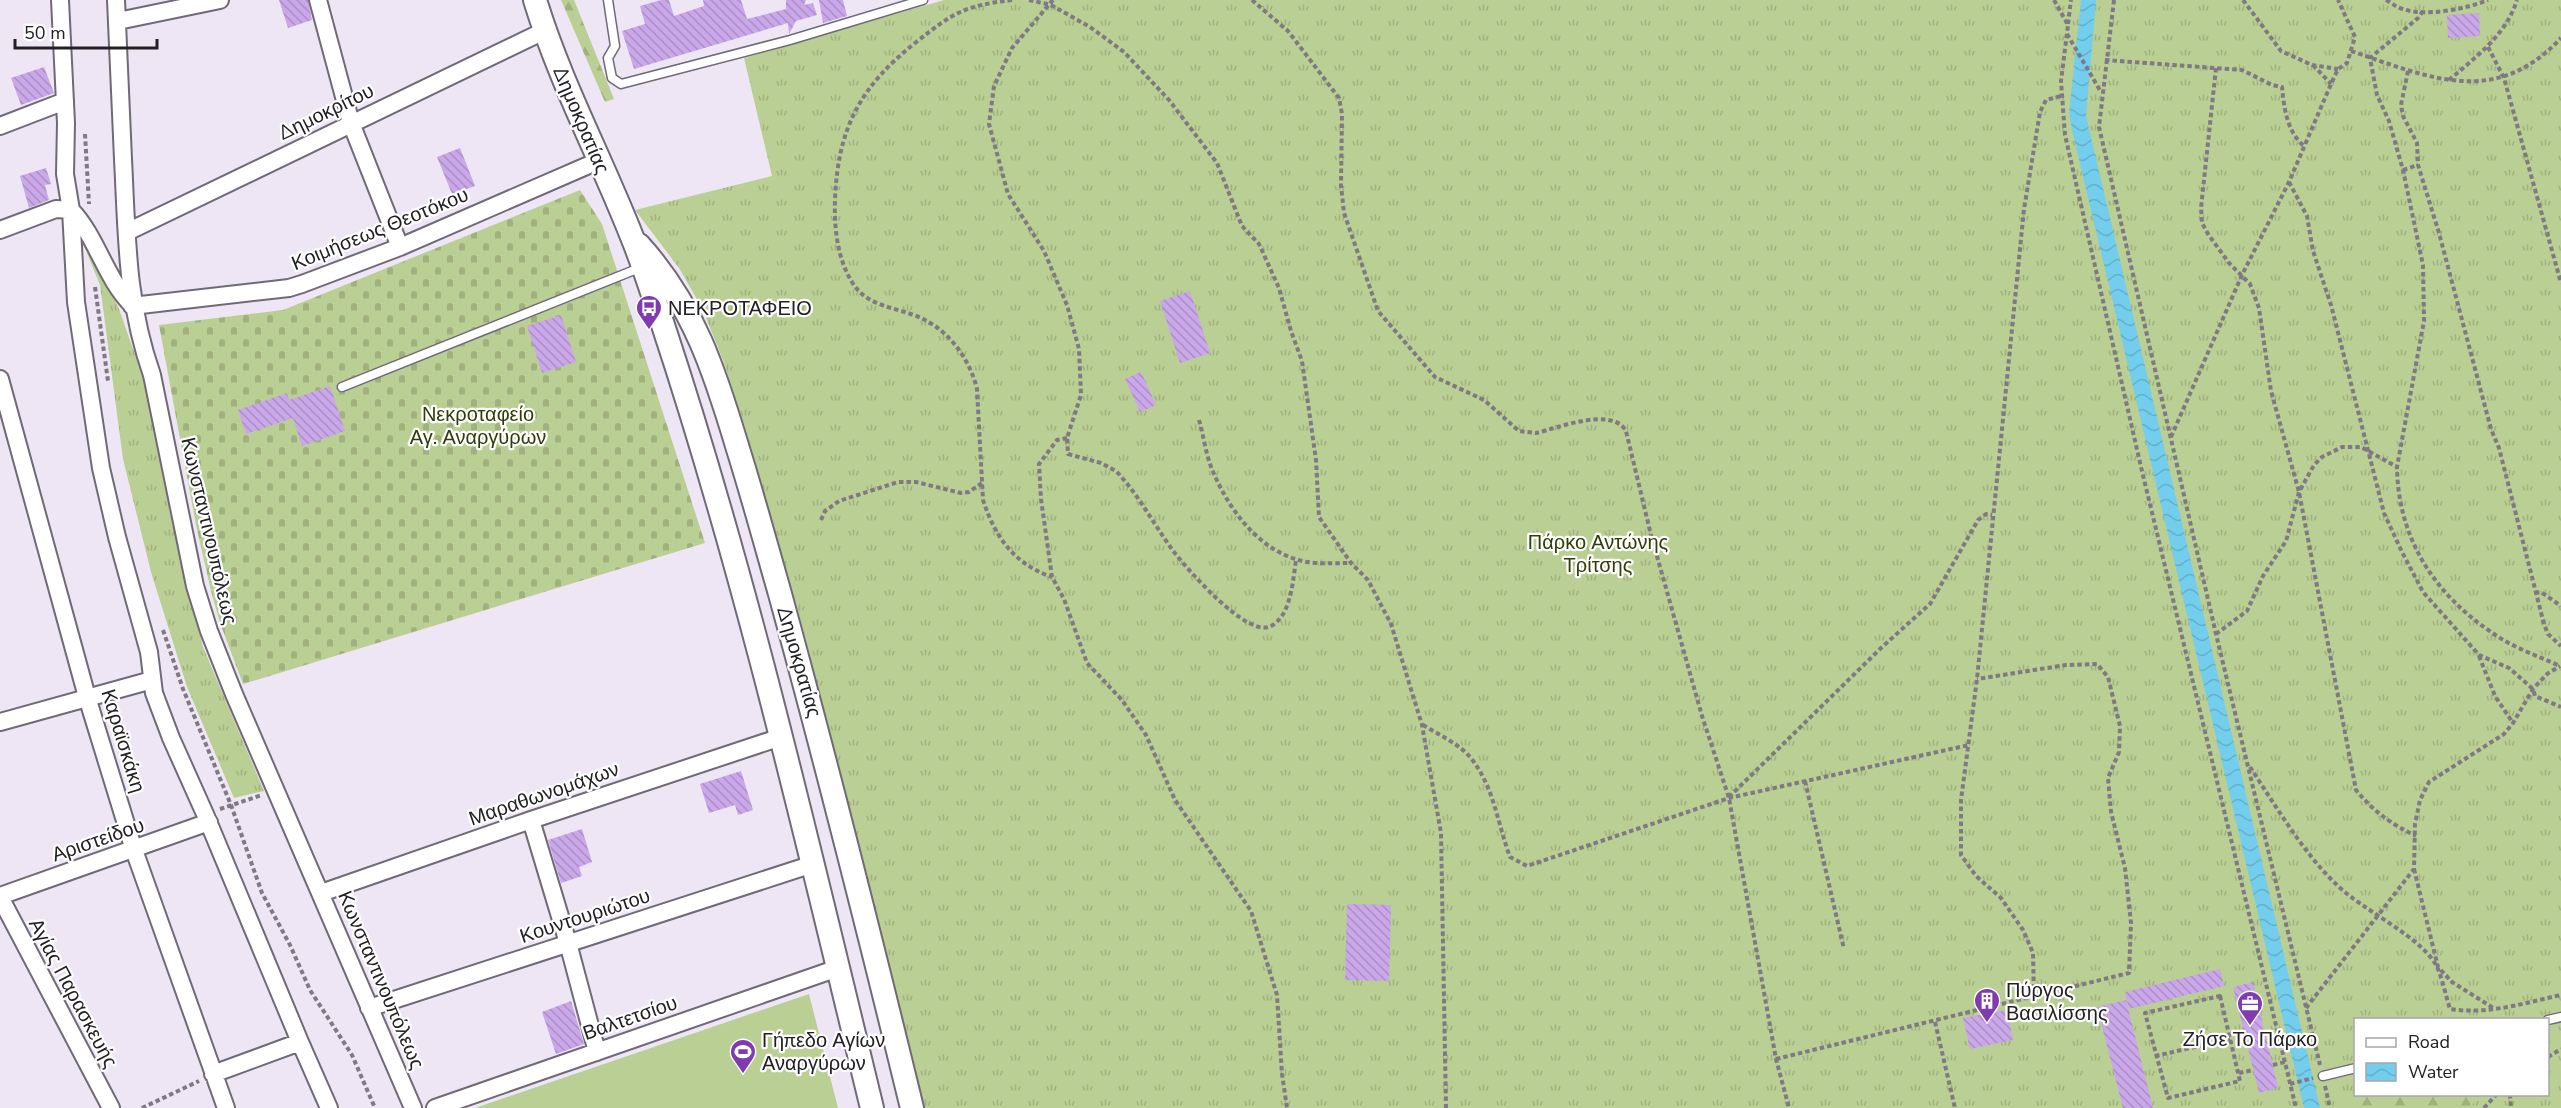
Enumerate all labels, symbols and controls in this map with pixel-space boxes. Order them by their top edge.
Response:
scale bar [15,12,158,50]
text: 50 m [24,21,66,45]
street label: Δημοκρατίας [546,62,616,178]
street label: Δημοκρίτου [274,77,378,147]
street label: Κοιμήσεως Θεοτόκου [287,181,473,277]
bus stop icon: ΝΕΚΡΟΤΑΦΕΙΟ [634,293,664,331]
place label: ΝΕΚΡΟΤΑΦΕΙΟ [668,295,812,322]
park label: Νεκροταφείο Αγ. Αναργύρων [410,401,546,451]
street label: Κωνσταντινουπόλεως [174,435,244,628]
park label: Πάρκο Αντώνης Τρίτσης [1528,529,1669,579]
street label: Δημοκρατίας [770,603,828,721]
street label: Καραϊσκάκη [94,686,152,796]
street label: Μαραθωνομάχων [465,756,623,832]
street label: Αριστείδου [48,812,148,868]
street label: Κουντουριώτου [516,882,654,950]
street label: Κωνσταντινουπόλεως [331,887,431,1074]
street label: Αγίας Παρασκευής [22,914,124,1073]
place label: Πύργος Βασιλίσσης [2006,977,2108,1027]
building icon: Πύργος Βασιλίσσης [1972,986,2002,1024]
street label: Βαλτετσίου [579,989,681,1047]
office icon: Ζήσε Το Πάρκο [2235,989,2265,1027]
legend [2354,1018,2549,1096]
place label: Ζήσε Το Πάρκο [2183,1026,2317,1053]
place label: Γήπεδο Αγίων Αναργύρων [762,1027,885,1077]
text: Road [2408,1030,2450,1054]
sports icon: Γήπεδο Αγίων Αναργύρων [728,1037,758,1075]
text: Water [2408,1060,2459,1084]

